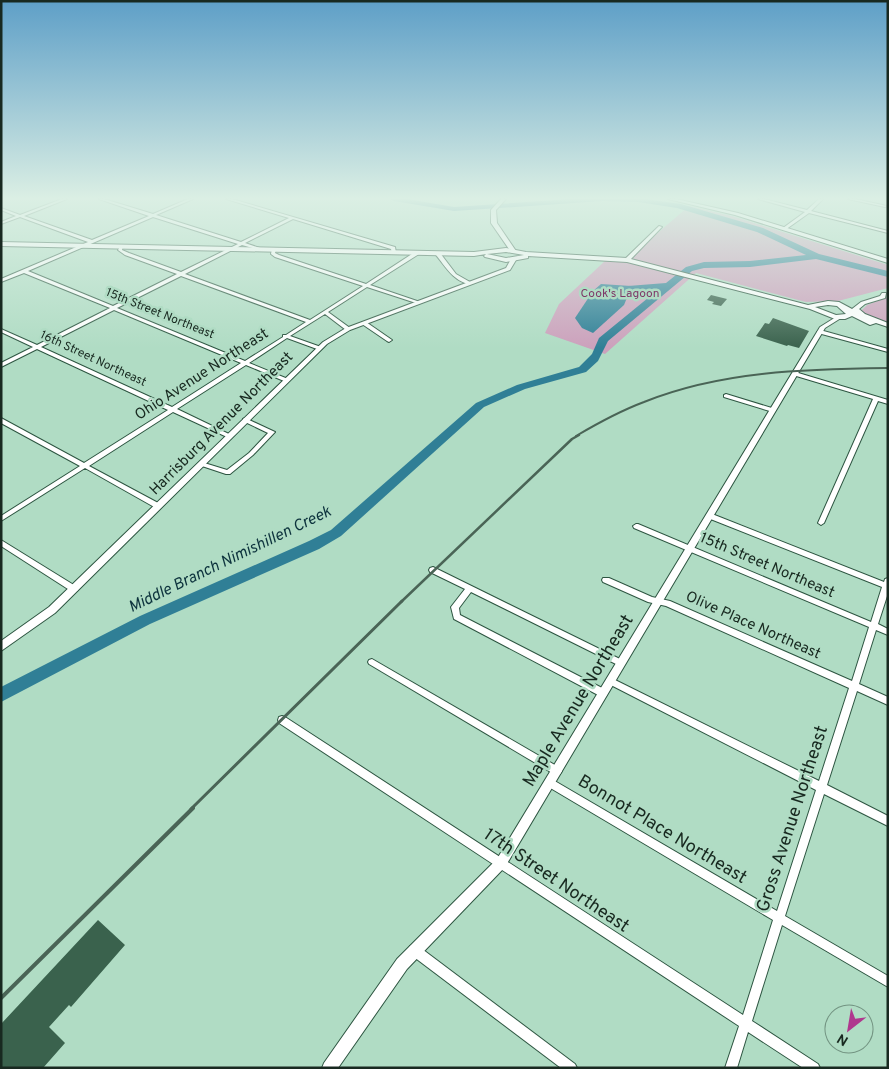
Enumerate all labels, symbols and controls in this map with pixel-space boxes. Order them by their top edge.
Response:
street label: 15th Street Northeast [103,285,217,343]
park label: Cook's Lagoon [581,286,659,302]
street label: Ohio Avenue Northeast [132,325,272,425]
street label: 16th Street Northeast [37,327,149,391]
street label: Harrisburg Avenue Northeast [146,348,298,500]
water label: Middle Branch Nimishillen Creek [125,502,336,618]
street label: 15th Street Northeast [697,529,837,603]
street label: Olive Place Northeast [682,588,824,664]
street label: Maple Avenue Northeast [518,611,640,791]
street label: Gross Avenue Northeast [752,723,834,915]
street label: Bonnot Place Northeast [573,770,751,890]
street label: 17th Street Northeast [479,824,633,938]
north arrow [824,1004,874,1054]
text: N [834,1029,852,1049]

